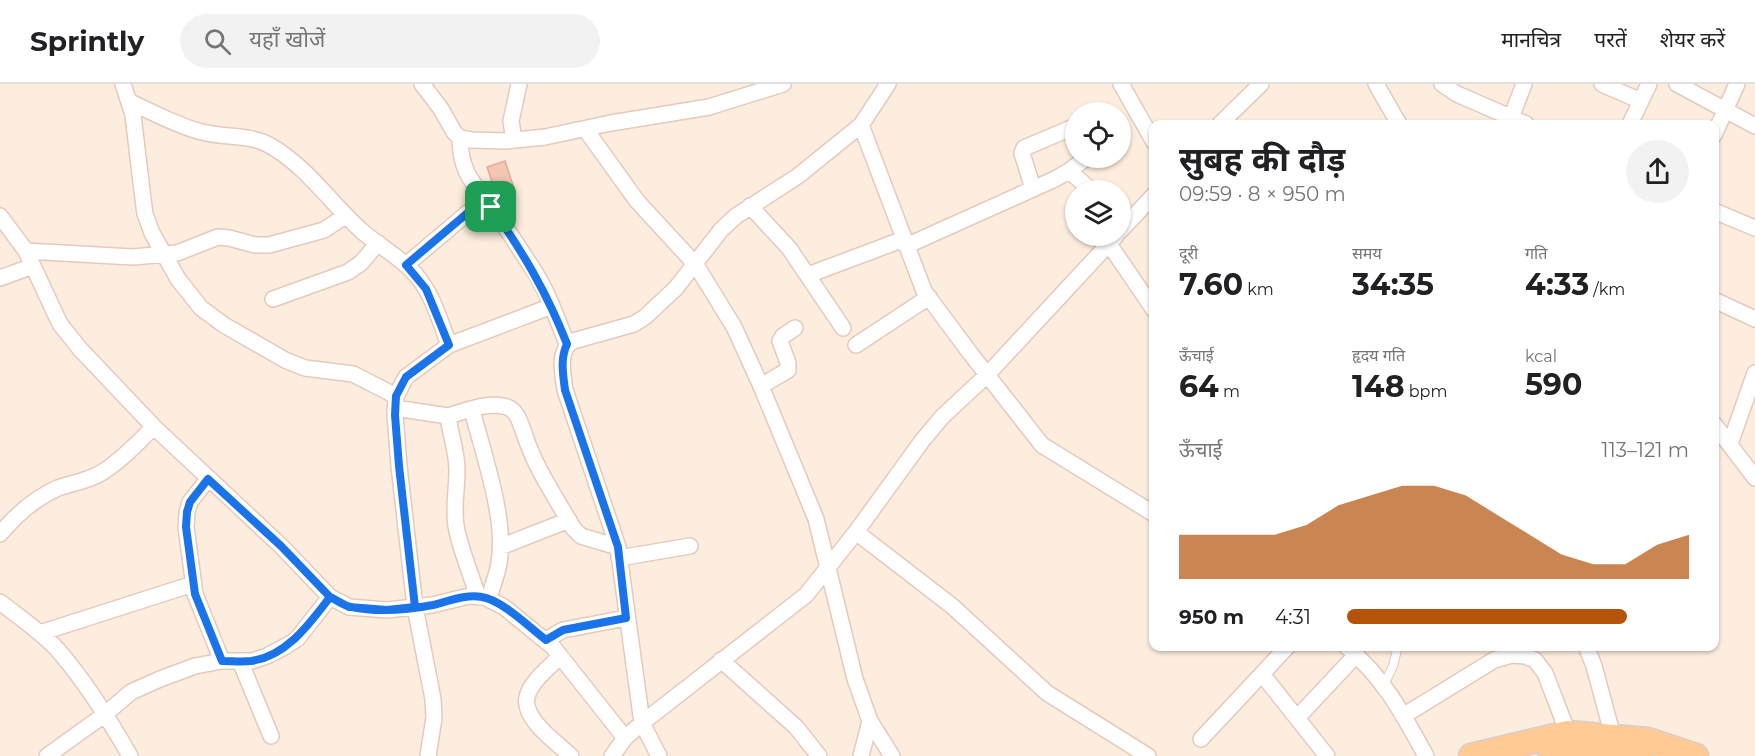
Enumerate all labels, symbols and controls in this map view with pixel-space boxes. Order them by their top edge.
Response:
search box [180,14,600,68]
text: Sprintly [30,24,144,58]
icon: search [201,25,234,58]
text: यहाँ खोजें [249,26,325,53]
text: मानचित्र [1501,27,1561,52]
text: परतें [1594,27,1627,52]
text: शेयर करें [1660,27,1725,52]
map controls [1065,102,1131,246]
button: locate [1065,102,1131,168]
text: सुबह की दौड़ [1179,139,1345,179]
button: share [1626,140,1689,203]
button: layers [1065,180,1131,246]
pin [465,181,516,232]
text: 09:59 · 8 × 950 m [1179,182,1346,206]
icon: arrive [474,190,507,223]
text: दूरी [1179,244,1198,263]
text: समय [1352,244,1382,263]
text: गति [1525,244,1547,263]
text: 7.60 [1179,266,1243,303]
text: 34:35 [1352,266,1434,303]
text: 4:33 [1525,266,1589,303]
text: km [1243,280,1274,299]
text: /km [1589,280,1625,299]
text: ऊँचाई [1179,346,1214,365]
text: हृदय गति [1352,346,1405,365]
text: kcal [1525,347,1557,366]
text: 590 [1525,366,1582,403]
text: 64 [1179,368,1219,405]
text: 148 [1352,368,1405,405]
text: m [1219,382,1240,401]
text: bpm [1405,382,1447,401]
text: ऊँचाई [1179,438,1222,462]
text: 113–121 m [1601,438,1689,462]
text: 950 m [1179,605,1244,629]
text: 4:31 [1275,605,1311,629]

